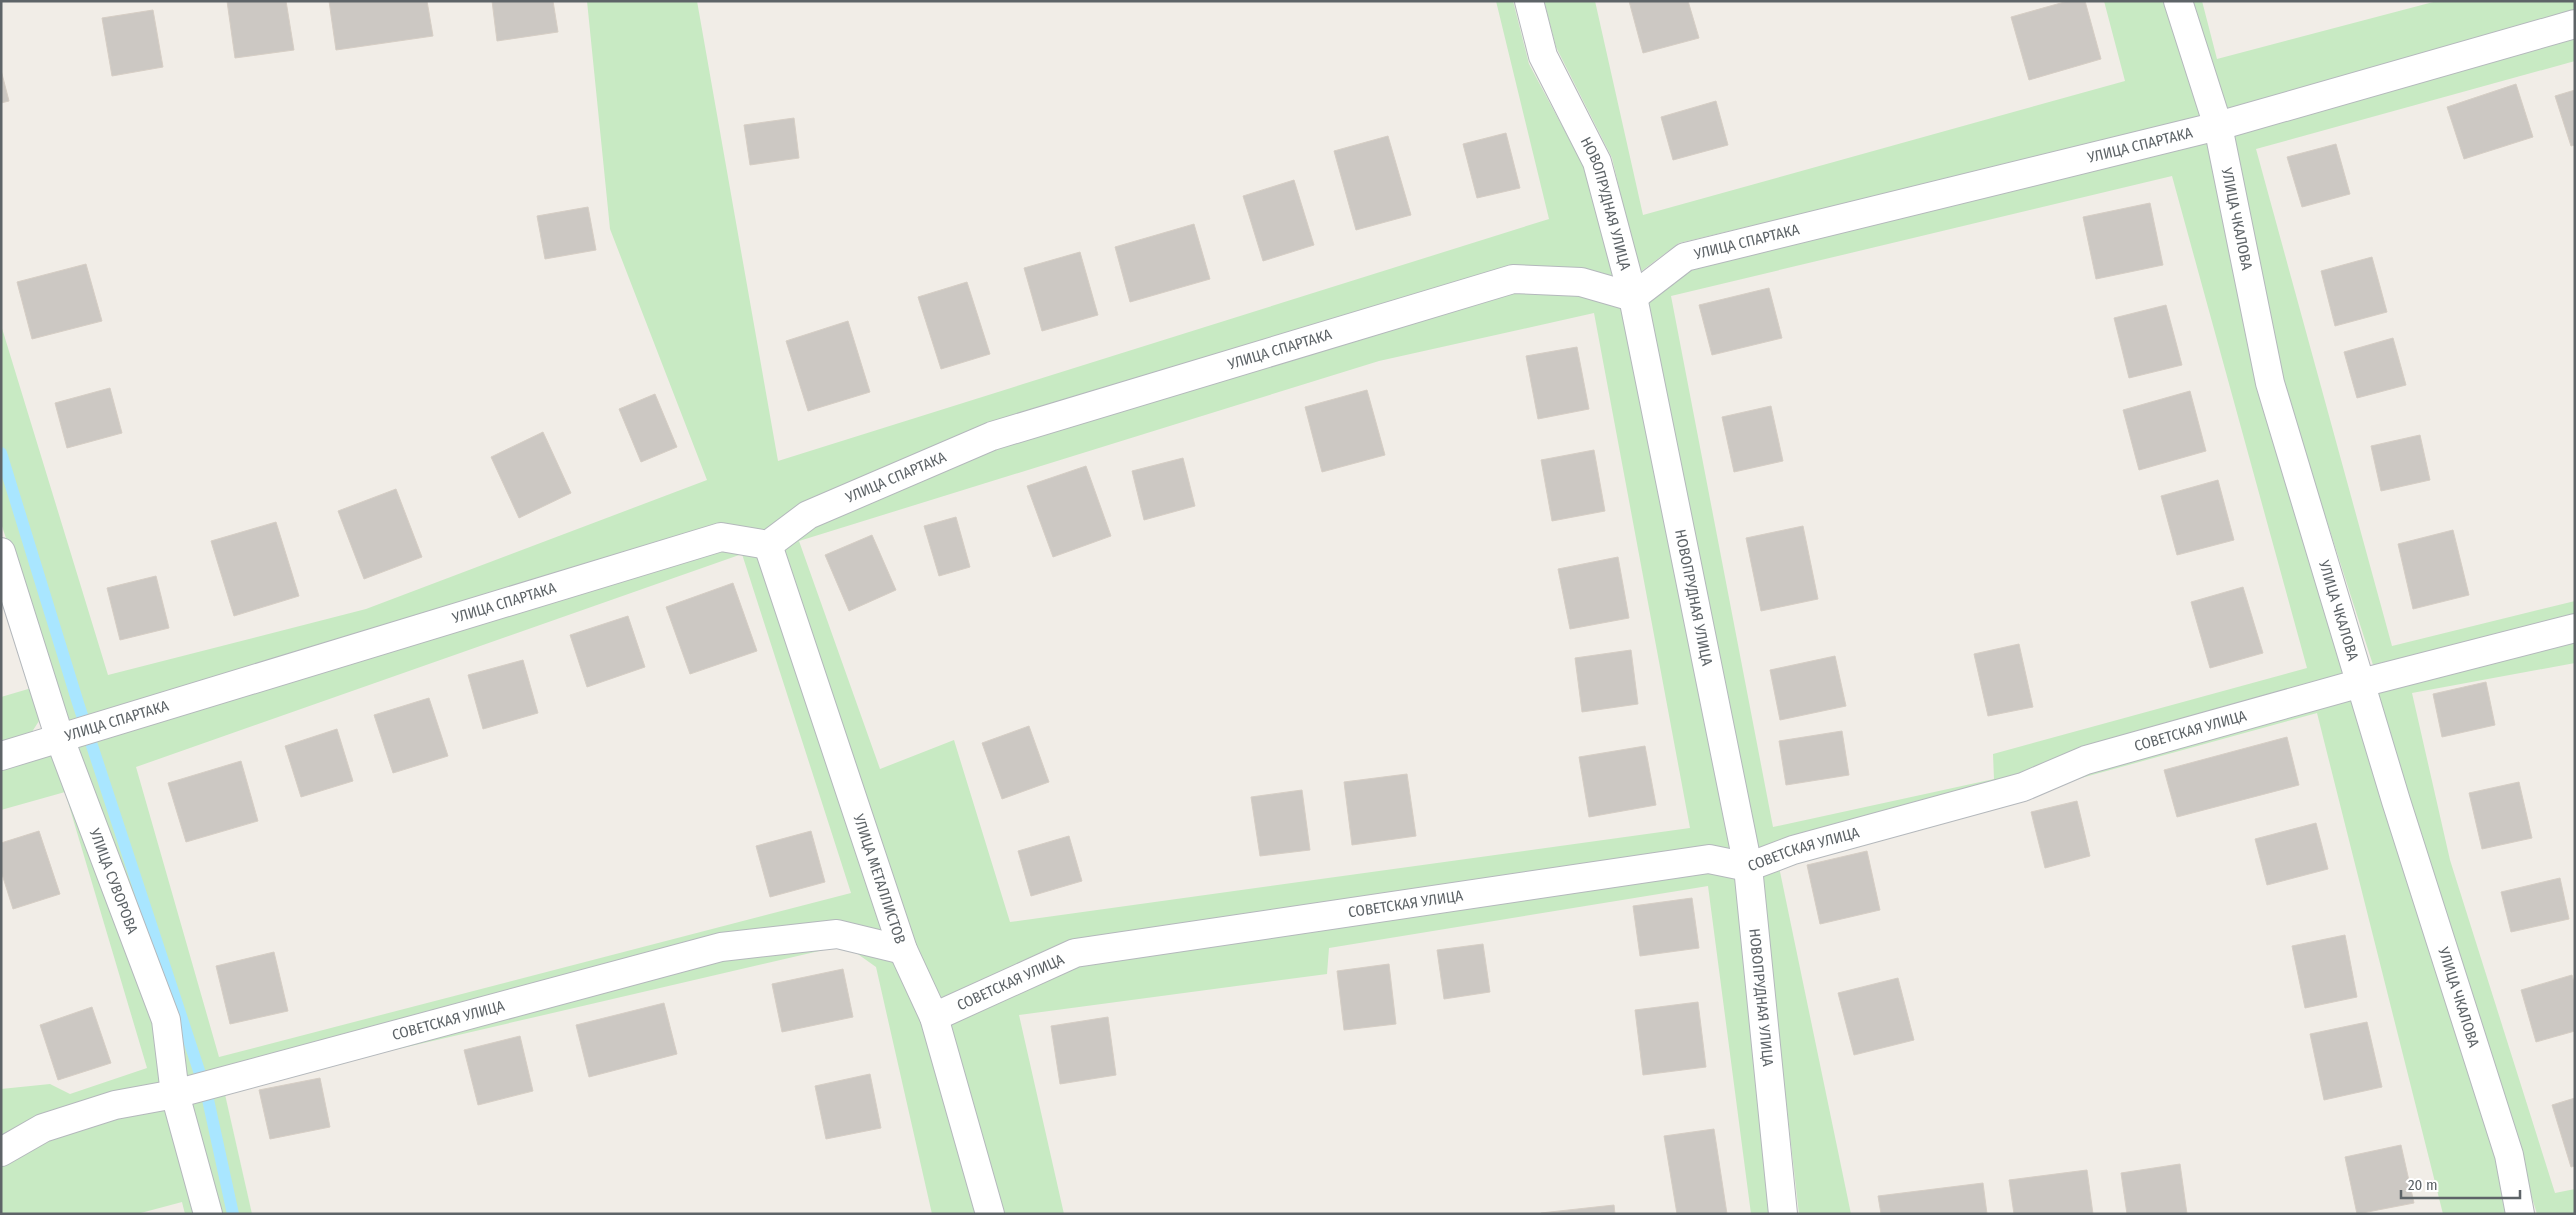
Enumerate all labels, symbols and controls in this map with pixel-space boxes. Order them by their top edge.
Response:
street label: УЛИЦА СПАРТАКА [2085,124,2194,167]
street label: НОВОПРУДНАЯ УЛИЦА [1577,134,1634,272]
street label: УЛИЦА ЧКАЛОВА [2217,165,2256,272]
street label: УЛИЦА СПАРТАКА [1691,220,1801,264]
street label: УЛИЦА СПАРТАКА [1225,325,1334,374]
street label: УЛИЦА СПАРТАКА [842,448,949,507]
street label: НОВОПРУДНАЯ УЛИЦА [1671,528,1716,667]
street label: УЛИЦА ЧКАЛОВА [2315,557,2362,663]
street label: УЛИЦА СПАРТАКА [449,579,558,627]
street label: УЛИЦА СПАРТАКА [62,697,171,745]
street label: СОВЕТСКАЯ УЛИЦА [2132,707,2248,755]
street label: УЛИЦА МЕТАЛЛИСТОВ [849,811,909,946]
street label: СОВЕТСКАЯ УЛИЦА [1745,823,1861,875]
street label: УЛИЦА СУВОРОВА [85,825,142,936]
street label: СОВЕТСКАЯ УЛИЦА [1347,887,1464,921]
street label: НОВОПРУДНАЯ УЛИЦА [1745,928,1777,1067]
street label: УЛИЦА ЧКАЛОВА [2434,944,2483,1050]
street label: СОВЕТСКАЯ УЛИЦА [954,950,1067,1014]
street label: СОВЕТСКАЯ УЛИЦА [390,997,507,1044]
scale bar [2401,1168,2520,1200]
text: 20 m [2408,1176,2438,1194]

